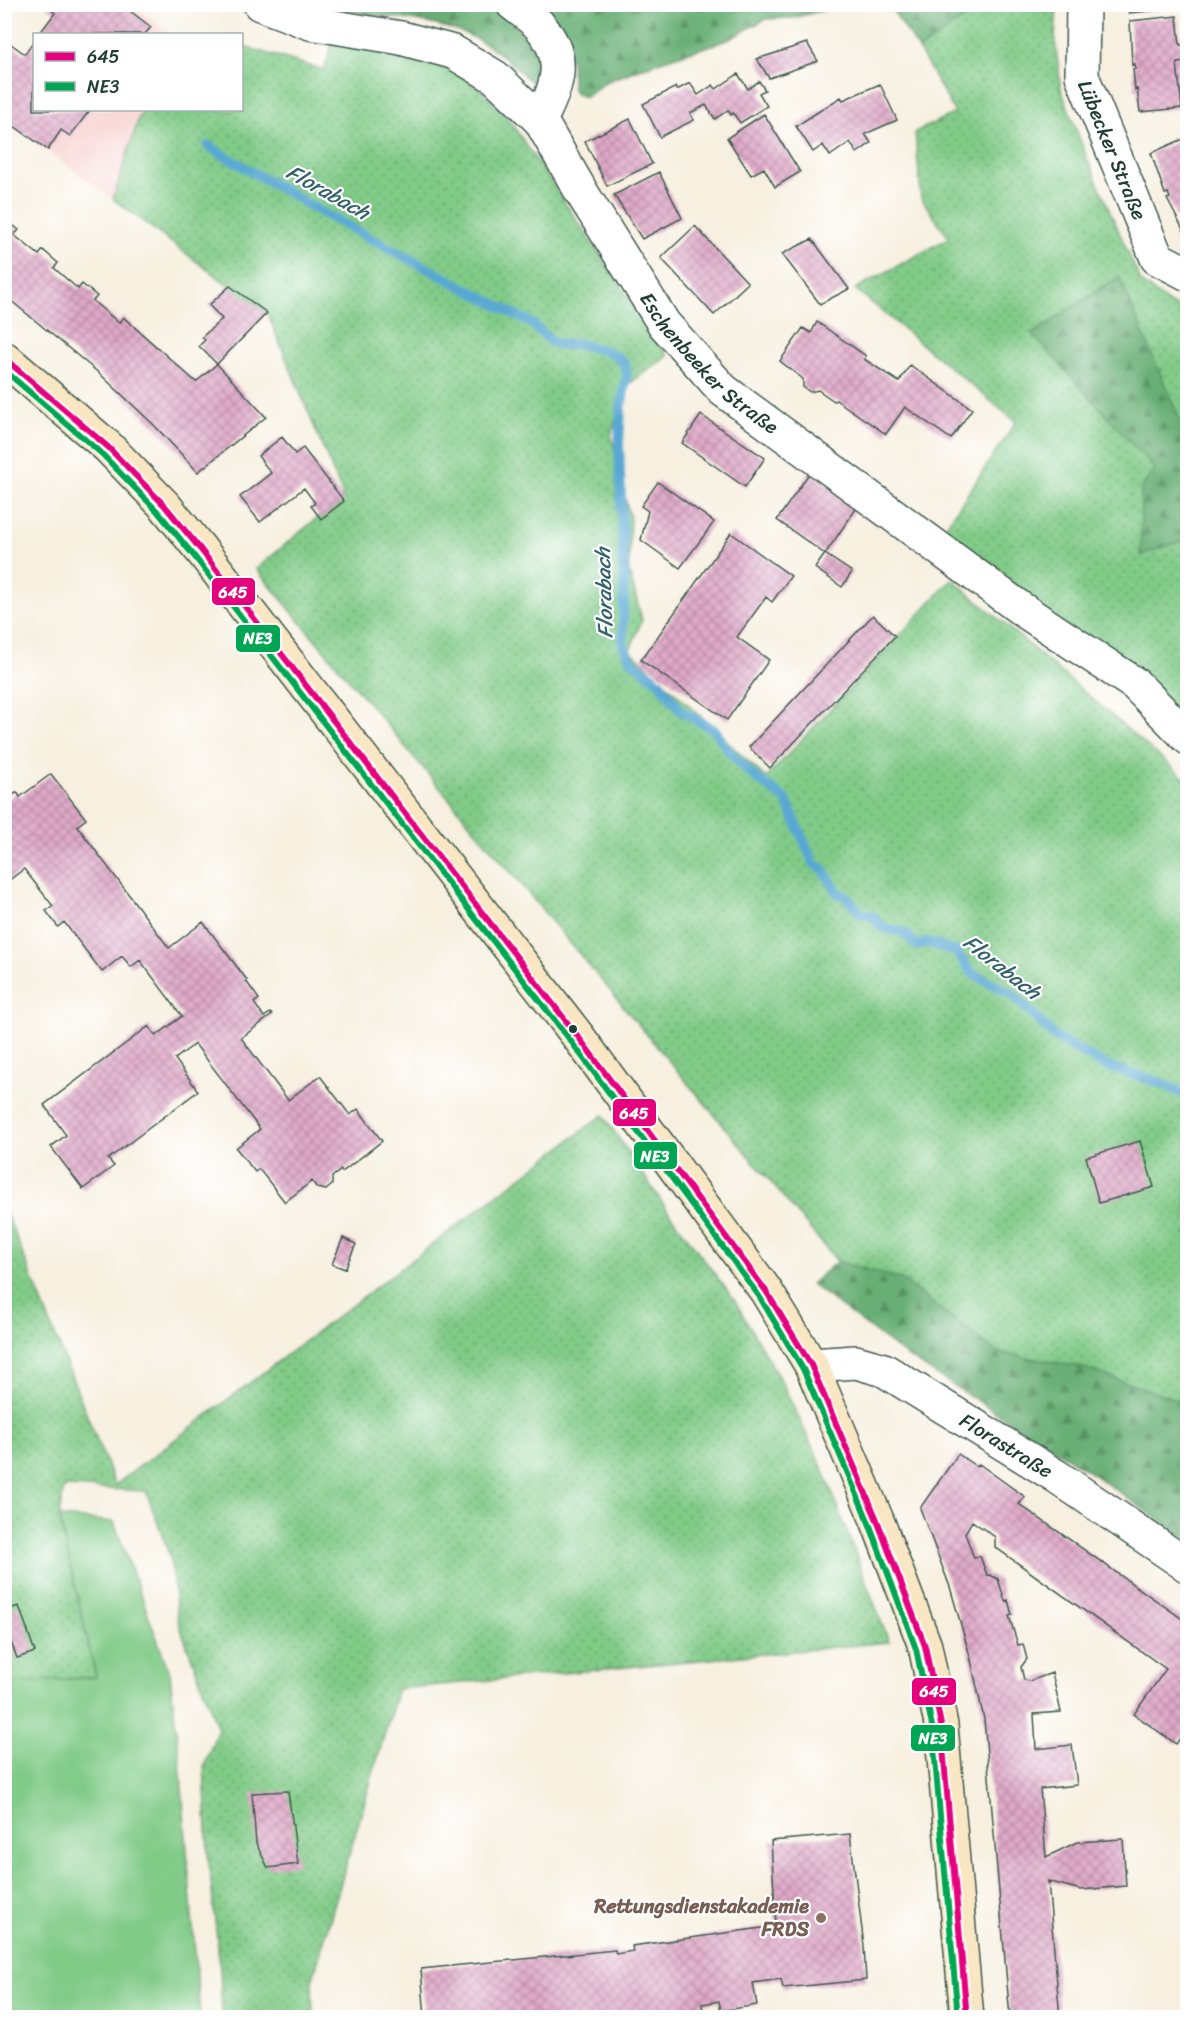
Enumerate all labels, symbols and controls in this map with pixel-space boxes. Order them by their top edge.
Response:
legend [33,33,243,111]
text: 645 [87,41,119,73]
text: NE3 [87,71,119,103]
street label: Lübecker Straße [1068,74,1157,226]
water label: Florabach [279,153,379,232]
street label: Eschenbeeker Straße [630,285,787,443]
water label: Florabach [583,545,625,639]
line badge: 645 [211,577,256,606]
text: 645 [218,578,248,607]
line badge: NE3 [235,624,281,653]
text: NE3 [243,624,273,653]
water label: Florabach [955,924,1051,1011]
unlabelled marker [567,1023,579,1035]
line badge: 645 [612,1098,657,1127]
text: 645 [619,1099,649,1128]
line badge: NE3 [633,1141,678,1170]
text: NE3 [640,1142,670,1171]
street label: Florastraße [953,1403,1060,1488]
line badge: 645 [911,1677,957,1706]
text: 645 [919,1677,949,1706]
line badge: NE3 [910,1724,956,1752]
text: NE3 [918,1724,948,1753]
place label: Rettungsdienstakademie FRDS [593,1889,809,1947]
marker: Rettungsdienstakademie FRDS [814,1911,828,1925]

